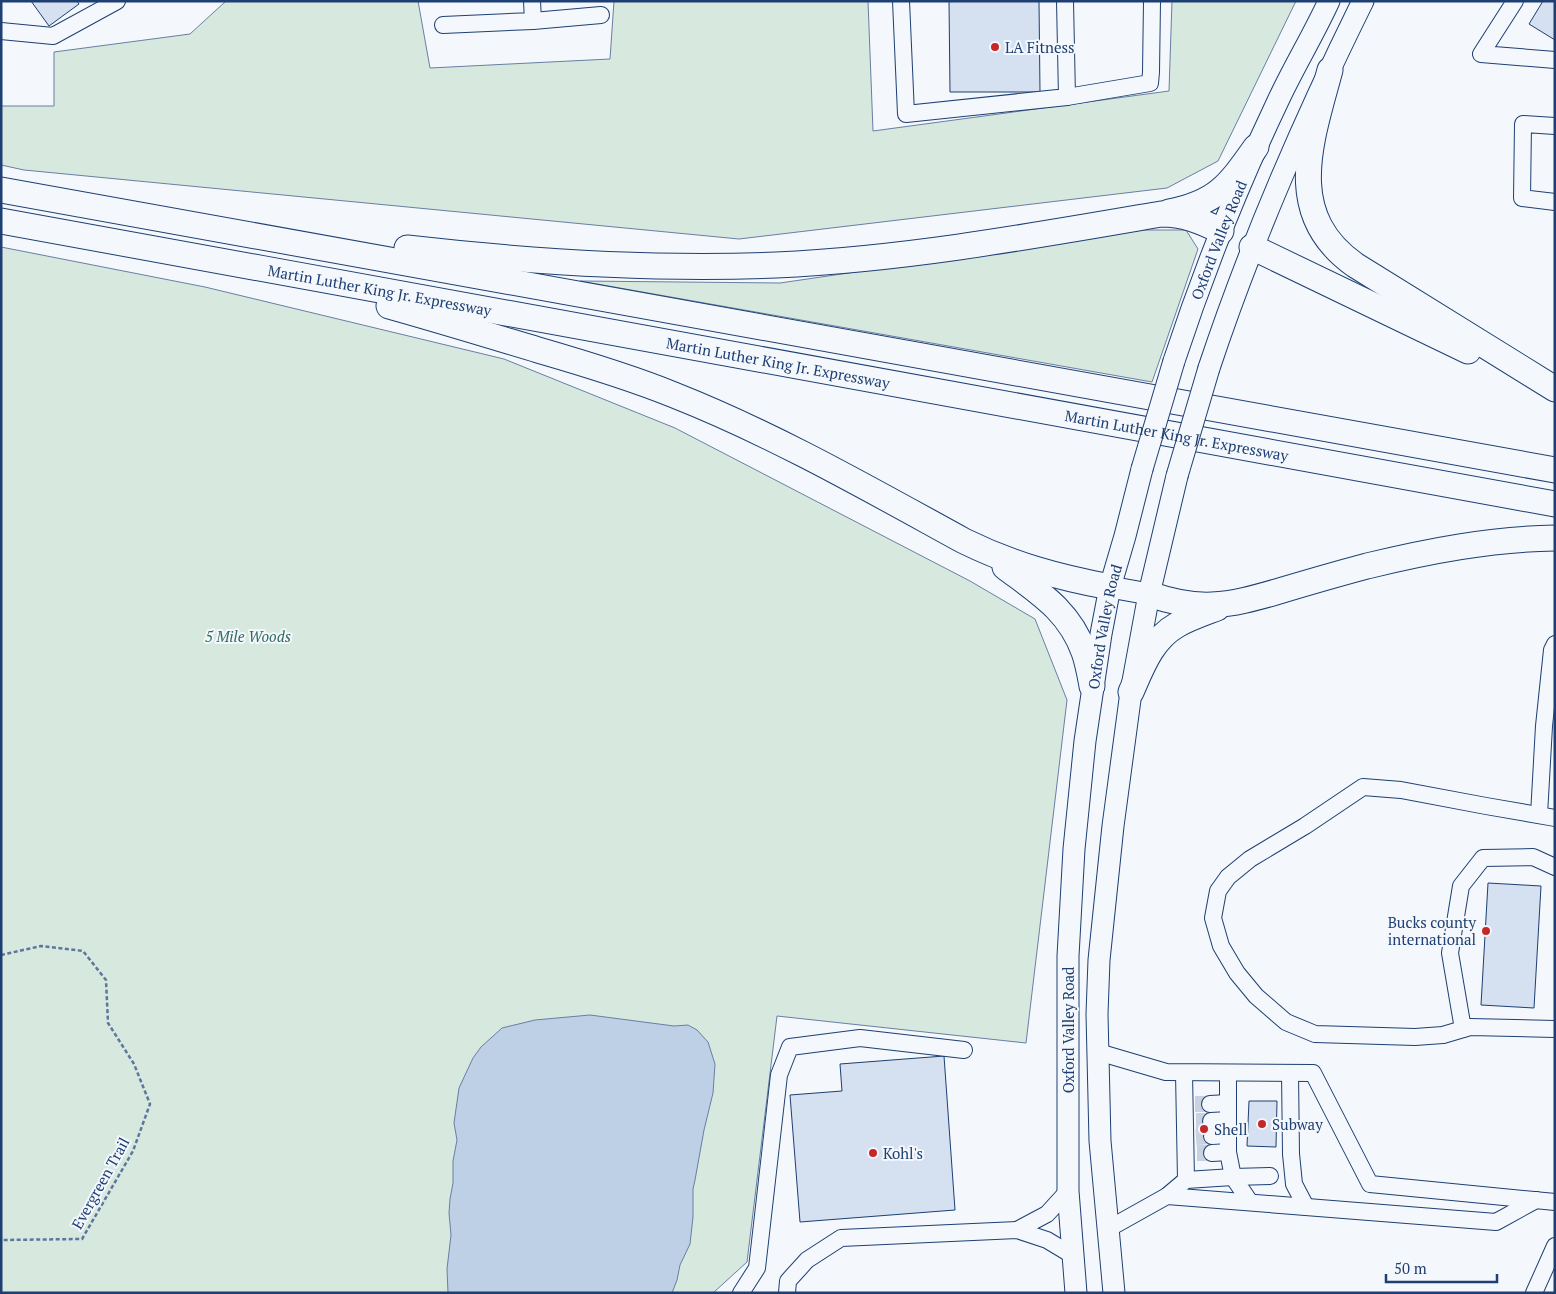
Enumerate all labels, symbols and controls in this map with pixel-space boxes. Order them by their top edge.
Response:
place label: LA Fitness [1005,37,1075,57]
marker: LA Fitness [989,41,1001,53]
street label: Oxford Valley Road [1186,177,1251,302]
street label: Martin Luther King Jr. Expressway [266,260,494,320]
street label: Martin Luther King Jr. Expressway [665,332,892,393]
street label: Martin Luther King Jr. Expressway [1063,405,1290,465]
street label: Oxford Valley Road [1083,562,1126,690]
park label: 5 Mile Woods [205,626,291,646]
place label: Bucks county international [1388,912,1476,949]
marker: Bucks county international [1480,925,1492,937]
street label: Oxford Valley Road [1058,967,1078,1093]
place label: Subway [1272,1114,1323,1134]
marker: Subway [1256,1118,1268,1130]
place label: Shell [1214,1119,1247,1139]
marker: Shell [1198,1123,1210,1135]
street label: Evergreen Trail [67,1134,133,1232]
place label: Kohl's [883,1143,923,1163]
marker: Kohl's [867,1147,879,1159]
scale bar [1386,1252,1497,1284]
text: 50 m [1394,1258,1427,1278]

